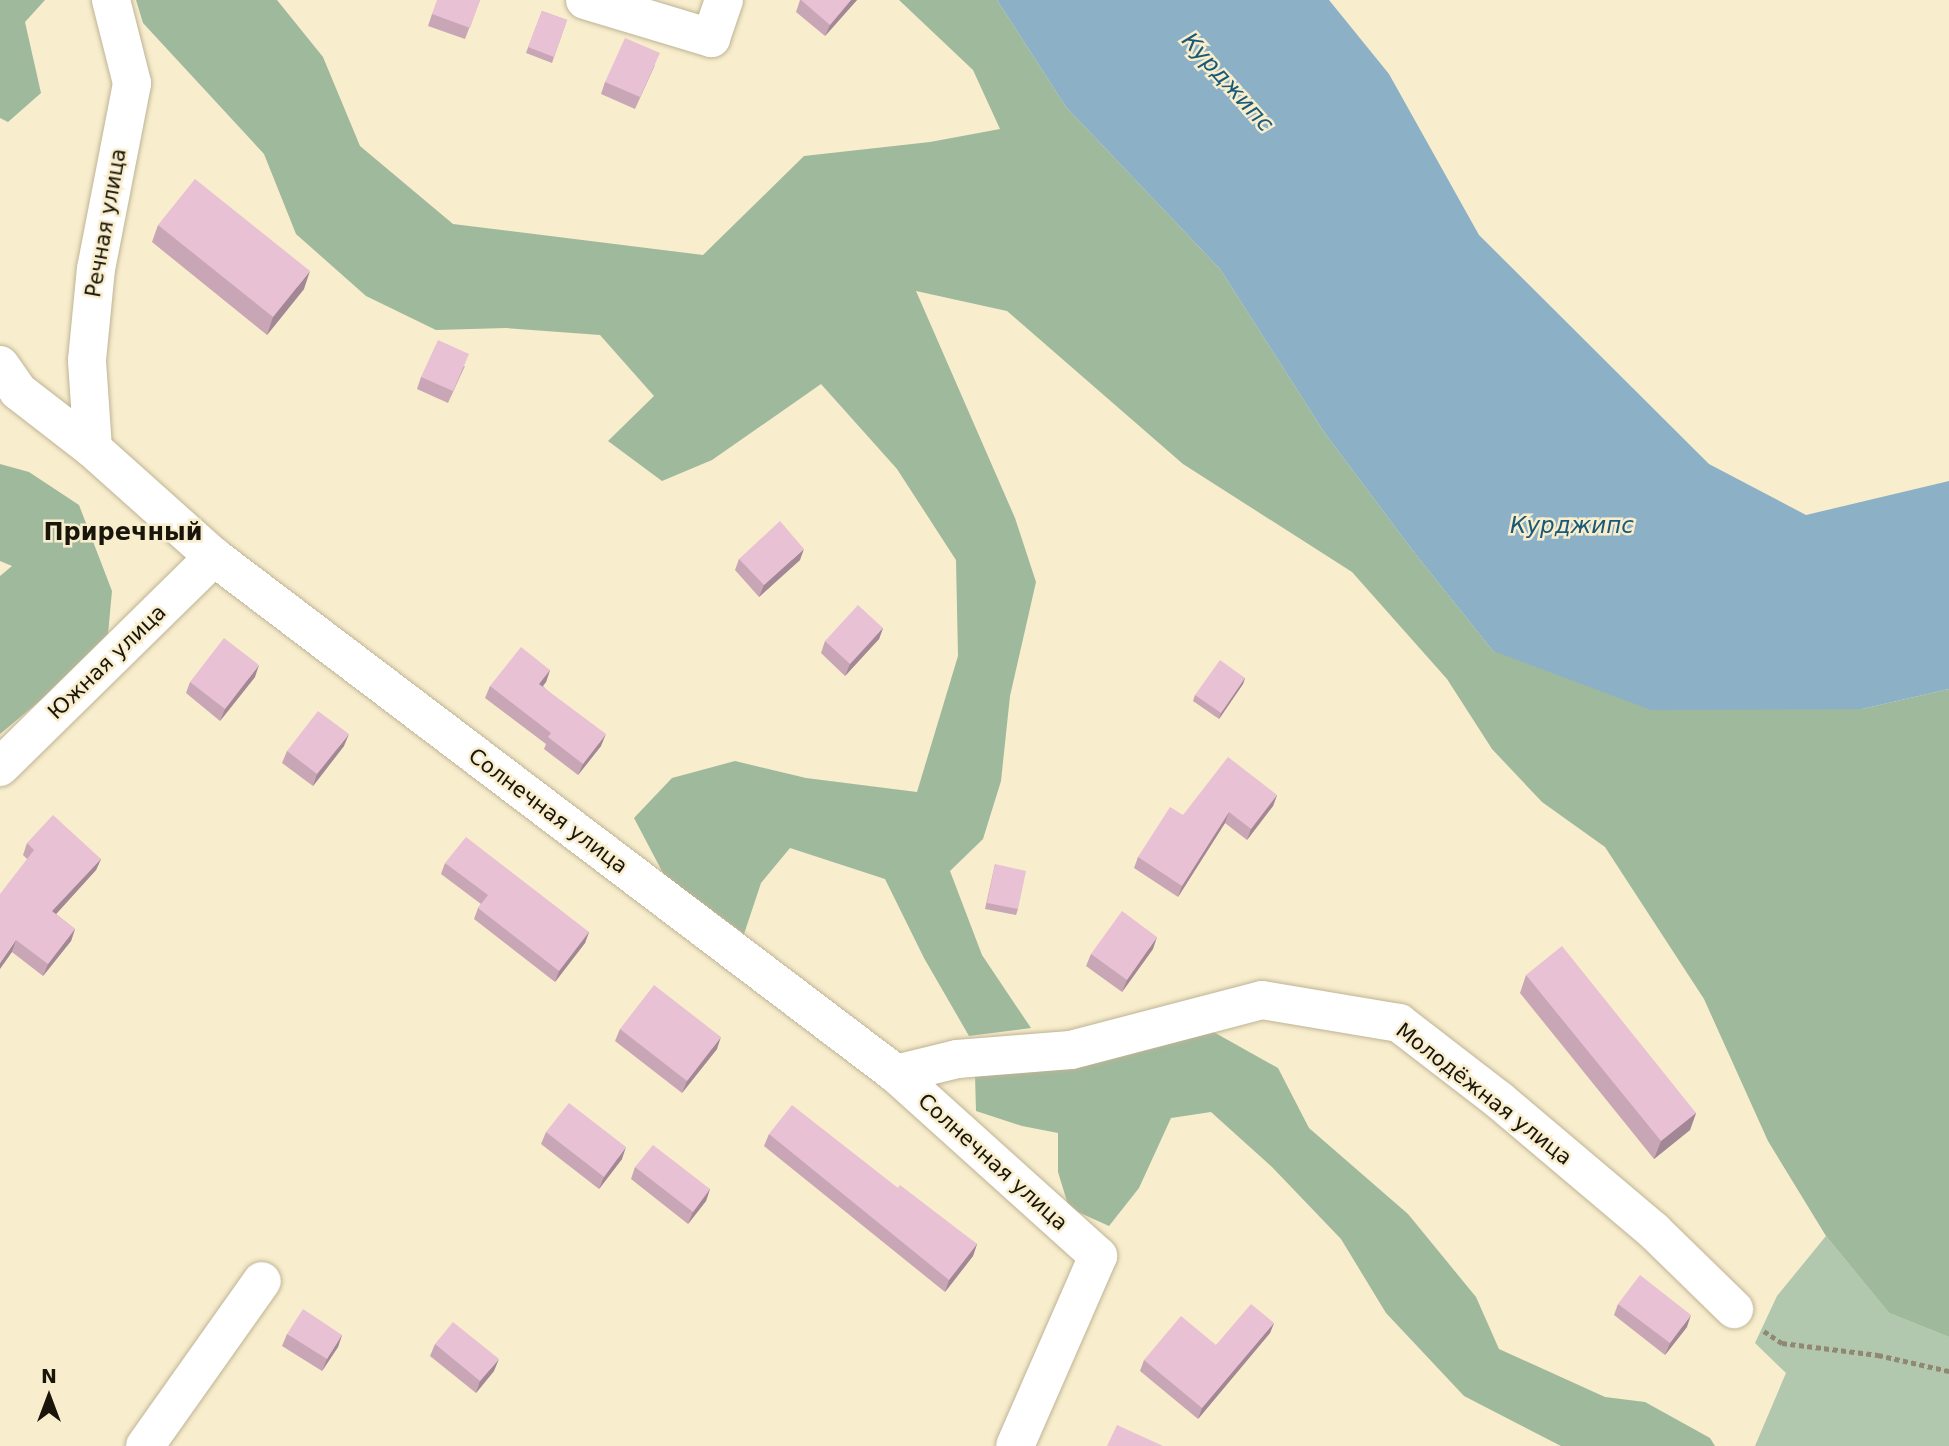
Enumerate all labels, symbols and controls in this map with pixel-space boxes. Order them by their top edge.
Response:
water label: Курджипс [1176,27,1280,137]
street label: Речная улица [81,147,131,299]
water label: Курджипс [1510,511,1634,539]
district label: Приречный [43,519,203,547]
street label: Южная улица [43,599,171,725]
street label: Солнечная улица [464,743,632,879]
street label: Молодёжная улица [1391,1018,1577,1170]
street label: Солнечная улица [913,1088,1073,1236]
north arrow [14,1362,84,1432]
text: N [41,1365,57,1387]

